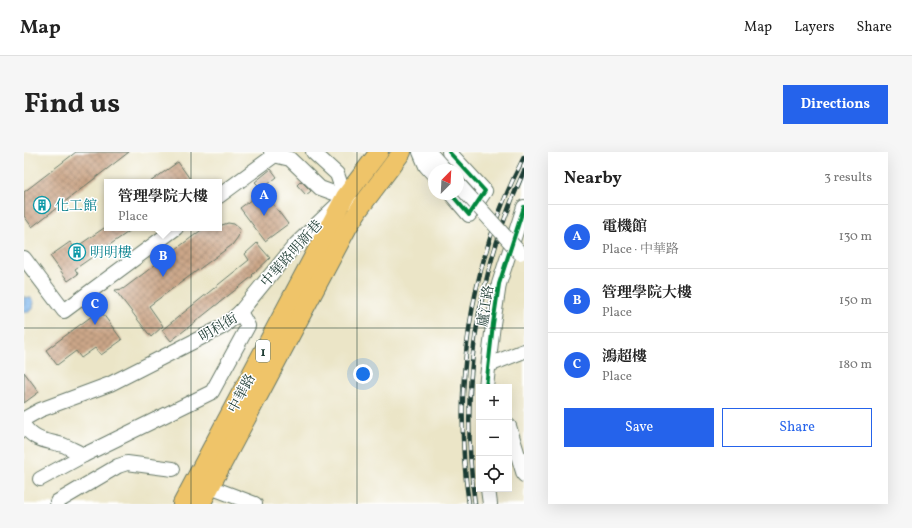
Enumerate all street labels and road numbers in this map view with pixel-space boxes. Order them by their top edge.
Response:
street label: 中華路明新巷 [257,216,327,292]
street label: 廬江路 [474,284,499,328]
street label: 明科街 [196,309,242,347]
road number: 1 [256,340,270,362]
street label: 中華路 [224,371,261,417]

